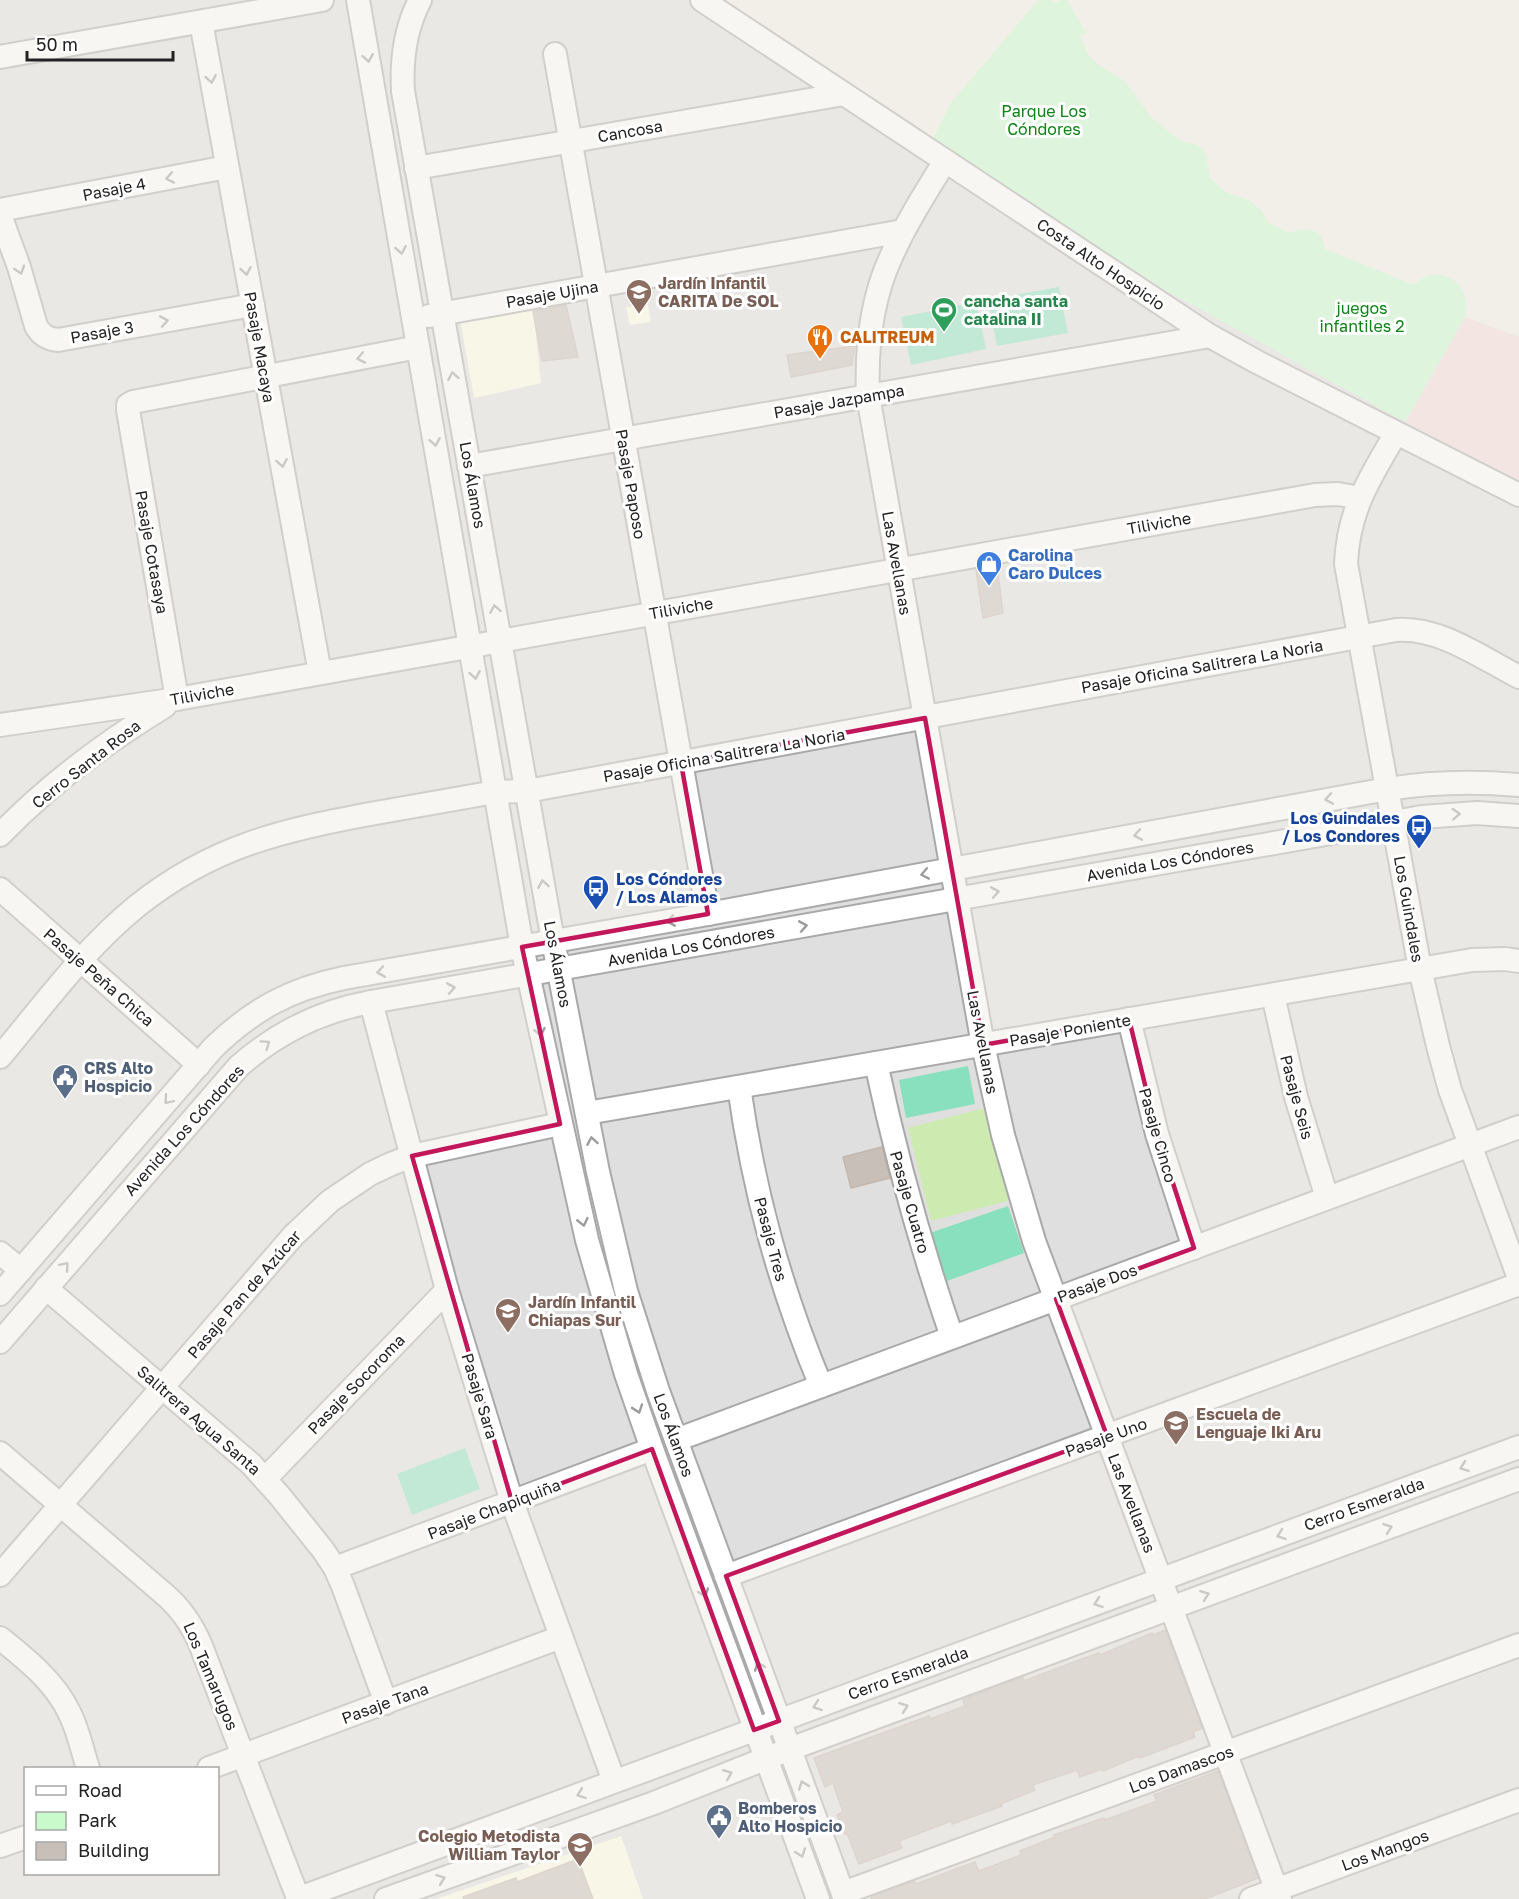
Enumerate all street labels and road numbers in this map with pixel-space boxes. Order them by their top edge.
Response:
street label: Cancosa [596,115,664,147]
street label: Pasaje 4 [81,173,147,205]
street label: Costa Alto Hospicio [1033,214,1169,314]
street label: Pasaje Ujina [504,276,600,312]
street label: Pasaje Macaya [240,290,280,404]
street label: Pasaje 3 [69,317,135,347]
street label: Pasaje Jazpampa [772,380,906,422]
street label: Pasaje Paposo [611,427,651,541]
street label: Los Álamos [456,440,490,530]
street label: Pasaje Cotasaya [131,489,173,615]
street label: Tiliviche [1125,508,1193,538]
street label: Las Avellanas [878,509,916,617]
street label: Tiliviche [647,593,715,623]
street label: Pasaje Oficina Salitrera La Noria [1079,635,1325,697]
street label: Tiliviche [168,679,236,709]
street label: Cerro Santa Rosa [28,715,144,813]
street label: Pasaje Oficina Salitrera La Noria [601,724,847,786]
street label: Avenida Los Cóndores [1085,836,1255,886]
street label: Los Guindales [1390,854,1428,964]
street label: Los Álamos [540,919,576,1009]
street label: Avenida Los Cóndores [606,921,776,971]
street label: Pasaje Peña Chica [40,924,158,1030]
street label: Las Avellanas [963,988,1003,1096]
street label: Pasaje Poniente [1008,1009,1132,1051]
street label: Pasaje Seis [1276,1053,1318,1141]
street label: Avenida Los Cóndores [120,1060,248,1200]
street label: Pasaje Cinco [1135,1085,1181,1185]
street label: Pasaje Cuatro [886,1148,934,1256]
street label: Pasaje Tres [750,1194,792,1284]
street label: Pasaje Pan de Azúcar [183,1226,305,1362]
street label: Pasaje Dos [1054,1259,1140,1307]
street label: Pasaje Socoroma [303,1330,409,1438]
street label: Pasaje Sara [457,1351,503,1441]
street label: Salitrera Agua Santa [133,1361,265,1479]
street label: Los Álamos [650,1390,698,1480]
street label: Pasaje Uno [1062,1413,1150,1461]
street label: Las Avellanas [1104,1450,1160,1556]
street label: Cerro Esmeralda [1301,1473,1427,1535]
street label: Pasaje Chapiquiña [425,1474,563,1544]
street label: Los Tamarugos [179,1619,243,1733]
street label: Cerro Esmeralda [845,1642,971,1704]
street label: Pasaje Tana [339,1678,431,1728]
street label: Los Damascos [1126,1741,1236,1797]
street label: Los Mangos [1339,1825,1431,1875]

